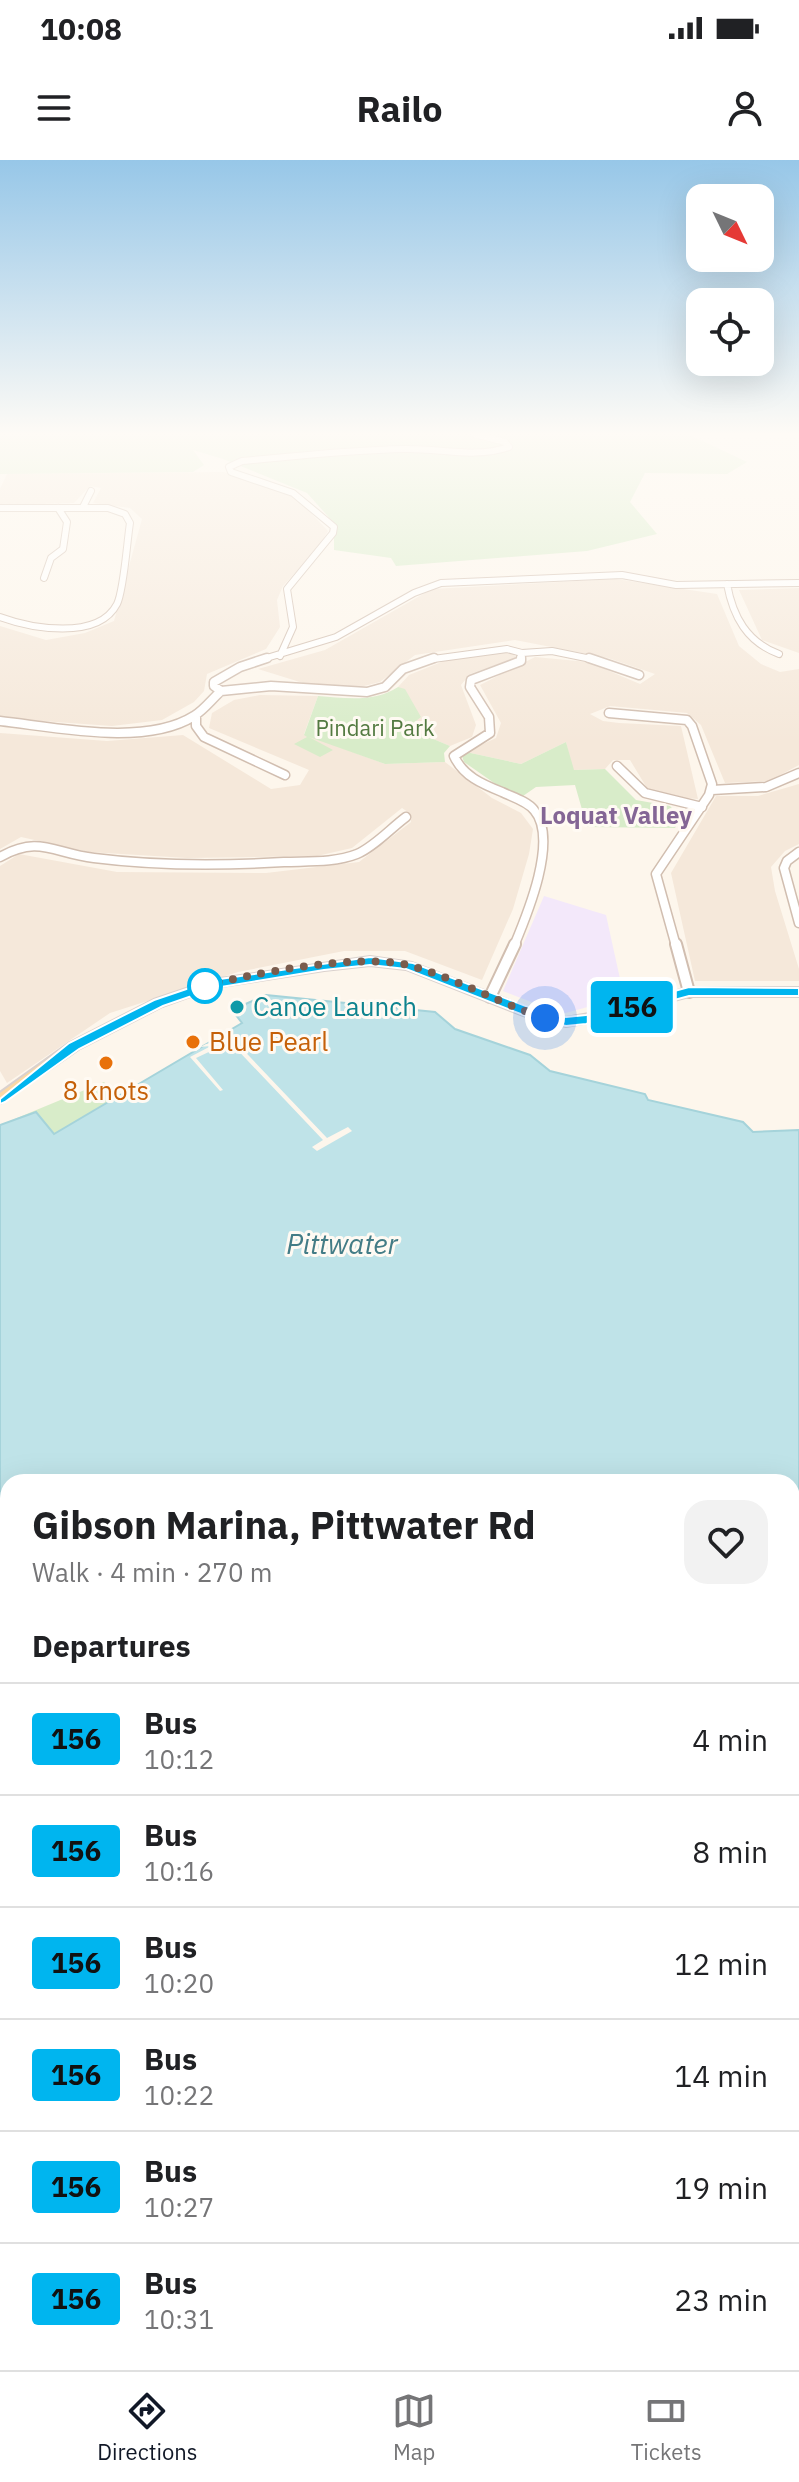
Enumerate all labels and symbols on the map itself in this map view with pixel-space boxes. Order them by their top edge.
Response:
north arrow [686,184,774,272]
park label: Pindari Park [315,713,435,742]
district label: Loquat Valley [540,799,692,831]
unlabelled marker [188,969,222,1003]
line badge: 156 [586,981,678,1033]
place label: Canoe Launch [253,989,417,1023]
marker: Canoe Launch [228,998,246,1016]
your location [525,998,565,1038]
place label: Blue Pearl [209,1024,328,1058]
marker: Blue Pearl [184,1033,202,1051]
marker: 8 knots [97,1054,115,1072]
place label: 8 knots [63,1073,149,1107]
water label: Pittwater [286,1225,399,1262]

